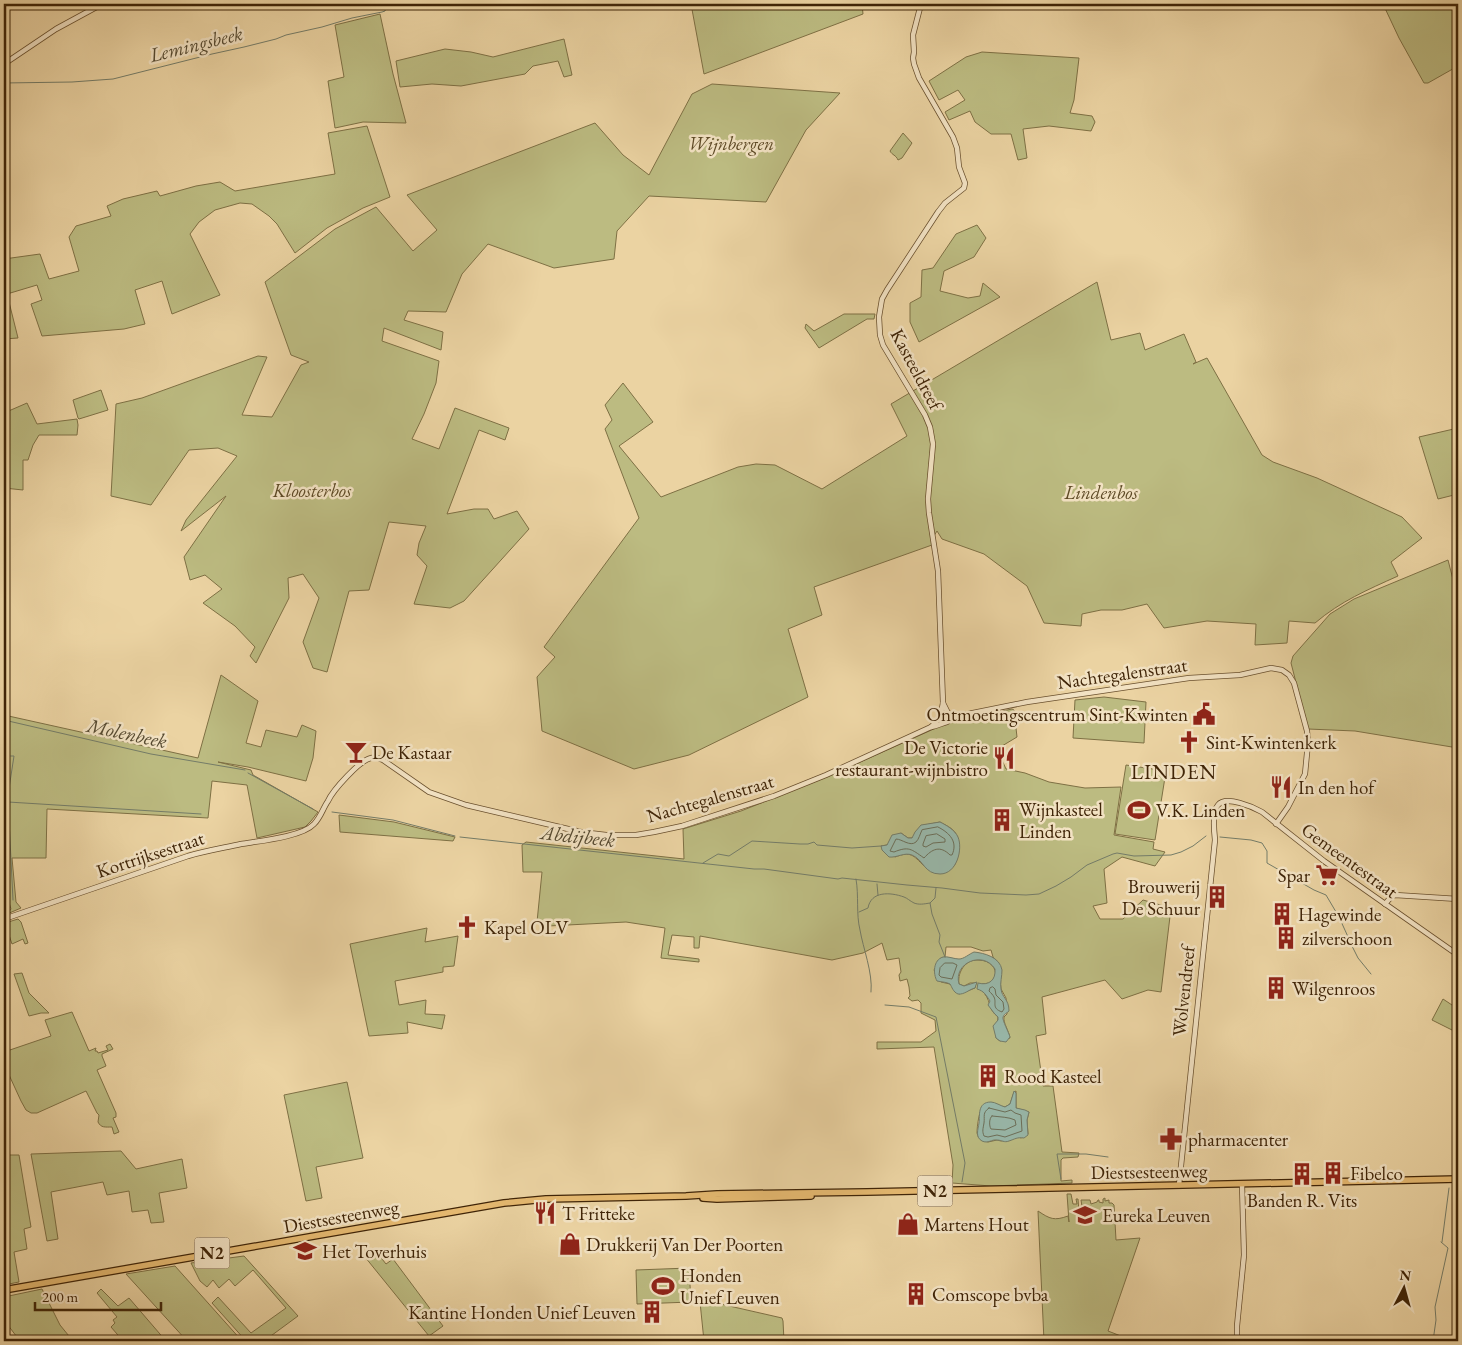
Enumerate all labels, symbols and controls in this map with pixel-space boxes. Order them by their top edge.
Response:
water label: Lemingsbeek [146,20,245,68]
park label: Wijnbergen [688,131,774,156]
street label: Kasteeldreef [885,324,949,416]
park label: Kloosterbos [272,478,352,503]
park label: Lindenbos [1063,480,1138,505]
street label: Nachtegalenstraat [1055,652,1189,695]
public building icon: Ontmoetingscentrum Sint-Kwinten [1191,701,1217,727]
place label: Ontmoetingscentrum Sint-Kwinten [926,702,1188,727]
water label: Molenbeek [84,712,169,754]
church icon: Sint-Kwintenkerk [1176,729,1202,755]
place label: Sint-Kwintenkerk [1206,730,1337,755]
place label: De Victorie restaurant-wijnbistro [835,735,988,782]
bar icon: De Kastaar [343,739,369,765]
place label: De Kastaar [372,740,452,765]
restaurant icon: De Victorie restaurant-wijnbistro [991,745,1017,771]
district label: LINDEN [1131,758,1217,785]
street label: Nachtegalenstraat [644,768,777,829]
restaurant icon: In den hof [1268,774,1294,800]
place label: In den hof [1298,775,1376,800]
place label: Wijnkasteel Linden [1019,797,1103,844]
sports icon: V.K. Linden [1126,797,1152,823]
place label: V.K. Linden [1156,798,1245,823]
building icon: Wijnkasteel Linden [989,807,1015,833]
street label: Gemeentestraat [1296,817,1403,904]
water label: Abdijbeek [538,819,616,853]
street label: Kortrijksestraat [93,825,207,884]
supermarket icon: Spar [1314,862,1340,888]
place label: Spar [1278,863,1311,888]
place label: Brouwerij De Schuur [1122,874,1201,921]
building icon: Brouwerij De Schuur [1204,884,1230,910]
building icon: Hagewinde [1269,901,1295,927]
place label: Hagewinde [1298,902,1381,927]
church icon: Kapel OLV [454,914,480,940]
place label: Kapel OLV [484,915,569,940]
building icon: zilverschoon [1273,925,1299,951]
place label: zilverschoon [1302,926,1392,951]
street label: Wolvendreef [1166,942,1201,1038]
building icon: Wilgenroos [1263,975,1289,1001]
place label: Wilgenroos [1292,976,1375,1001]
building icon: Rood Kasteel [975,1063,1001,1089]
place label: Rood Kasteel [1004,1064,1102,1089]
pharmacy icon: pharmacenter [1158,1126,1184,1152]
place label: pharmacenter [1188,1127,1289,1152]
street label: Diestsesteenweg [1091,1158,1208,1185]
building icon: Fibelco [1320,1160,1346,1186]
building icon: Banden R. Vits [1289,1161,1315,1187]
place label: Fibelco [1350,1161,1403,1186]
road number: N2 [918,1176,952,1206]
place label: Banden R. Vits [1247,1188,1357,1213]
street label: Diestsesteenweg [282,1194,401,1239]
restaurant icon: T Fritteke [532,1200,558,1226]
place label: T Fritteke [562,1201,635,1226]
school or university icon: Eureka Leuven [1072,1202,1098,1228]
place label: Eureka Leuven [1102,1203,1211,1228]
shop icon: Martens Hout [895,1211,921,1237]
place label: Martens Hout [924,1212,1029,1237]
shop icon: Drukkerij Van Der Poorten [557,1231,583,1257]
place label: Drukkerij Van Der Poorten [586,1232,783,1257]
road number: N2 [194,1238,230,1268]
school or university icon: Het Toverhuis [292,1238,318,1264]
place label: Het Toverhuis [322,1239,427,1264]
north arrow [1380,1262,1430,1312]
place label: Honden Unief Leuven [680,1263,780,1310]
text: N [1399,1266,1413,1285]
sports icon: Honden Unief Leuven [650,1273,676,1299]
scale bar [35,1280,161,1312]
building icon: Comscope bvba [903,1281,929,1307]
place label: Comscope bvba [932,1282,1049,1307]
text: 200 m [42,1287,79,1306]
building icon: Kantine Honden Unief Leuven [639,1299,665,1325]
place label: Kantine Honden Unief Leuven [408,1300,636,1325]

